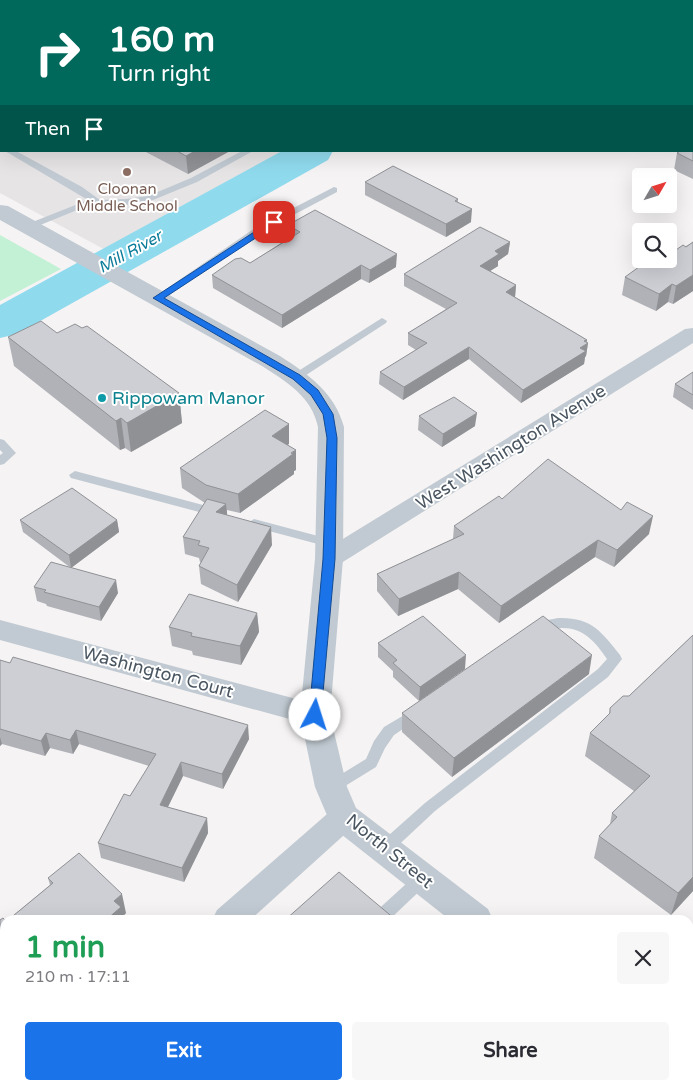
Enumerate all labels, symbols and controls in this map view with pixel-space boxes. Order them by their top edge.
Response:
text: 160 m [108,19,215,61]
icon: right [25,20,90,85]
text: Turn right [108,61,210,87]
icon: arrive [80,115,108,143]
text: Then [25,118,70,140]
marker: Cloonan Middle School [121,166,133,178]
north arrow [632,168,678,212]
map controls [632,168,677,268]
place label: Cloonan Middle School [76,180,178,215]
pin [253,201,295,243]
icon: arrive [260,208,288,236]
button: search [632,223,677,268]
water label: Mill River [94,225,167,278]
street label: West Washington Avenue [412,380,610,514]
place label: Rippowam Manor [112,387,265,409]
marker: Rippowam Manor [96,392,108,404]
street label: Washington Court [80,641,236,703]
position arrow [288,688,340,740]
street label: North Street [342,809,438,893]
text: 1 min [25,929,105,966]
button: close [617,932,669,984]
text: 210 m · 17:11 [25,967,131,987]
button: Exit [25,1022,342,1080]
button: Share [352,1022,669,1080]

